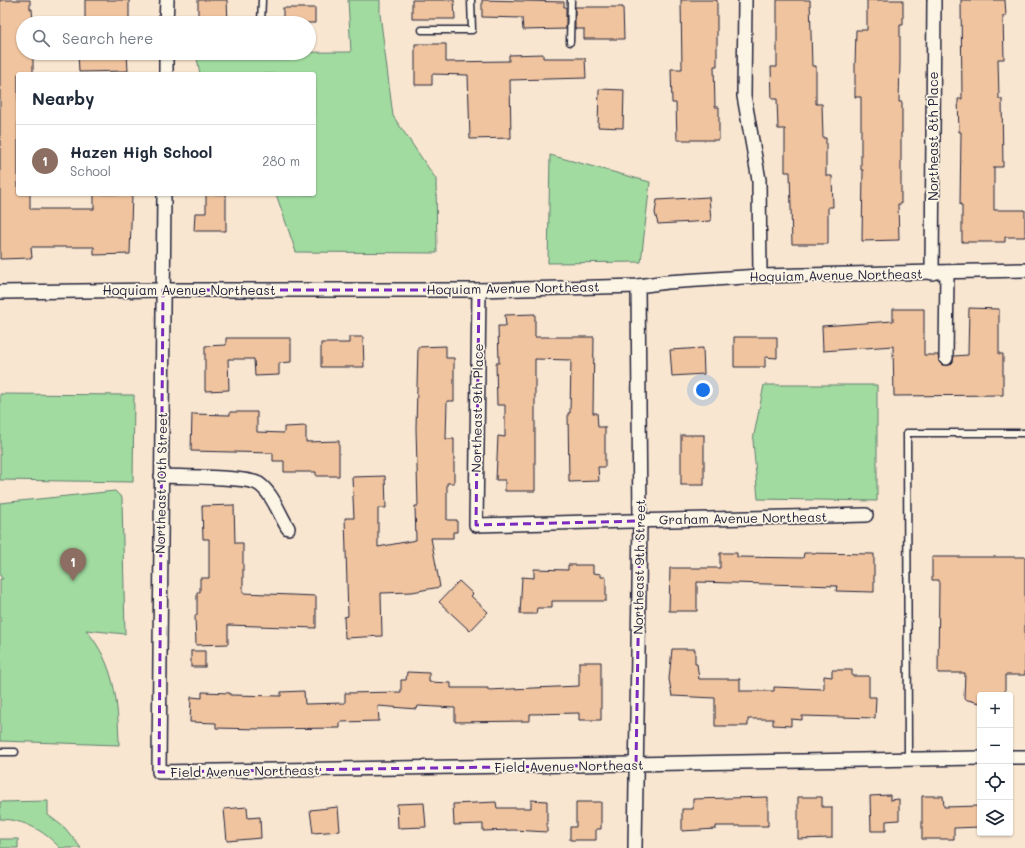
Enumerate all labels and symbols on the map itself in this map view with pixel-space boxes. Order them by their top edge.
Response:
street label: Northeast 8th Place [924,71,941,201]
street label: Hoquiam Avenue Northeast [749,264,923,285]
street label: Hoquiam Avenue Northeast [426,277,600,298]
street label: Hoquiam Avenue Northeast [102,281,276,298]
street label: Northeast 9th Place [467,343,486,473]
your location [693,380,713,400]
street label: Northeast 10th Street [151,412,170,554]
street label: Northeast 9th Street [629,499,648,635]
street label: Graham Avenue Northeast [659,508,828,527]
pin: 1 [60,548,86,581]
street label: Field Avenue Northeast [494,756,644,775]
street label: Field Avenue Northeast [170,761,320,780]

